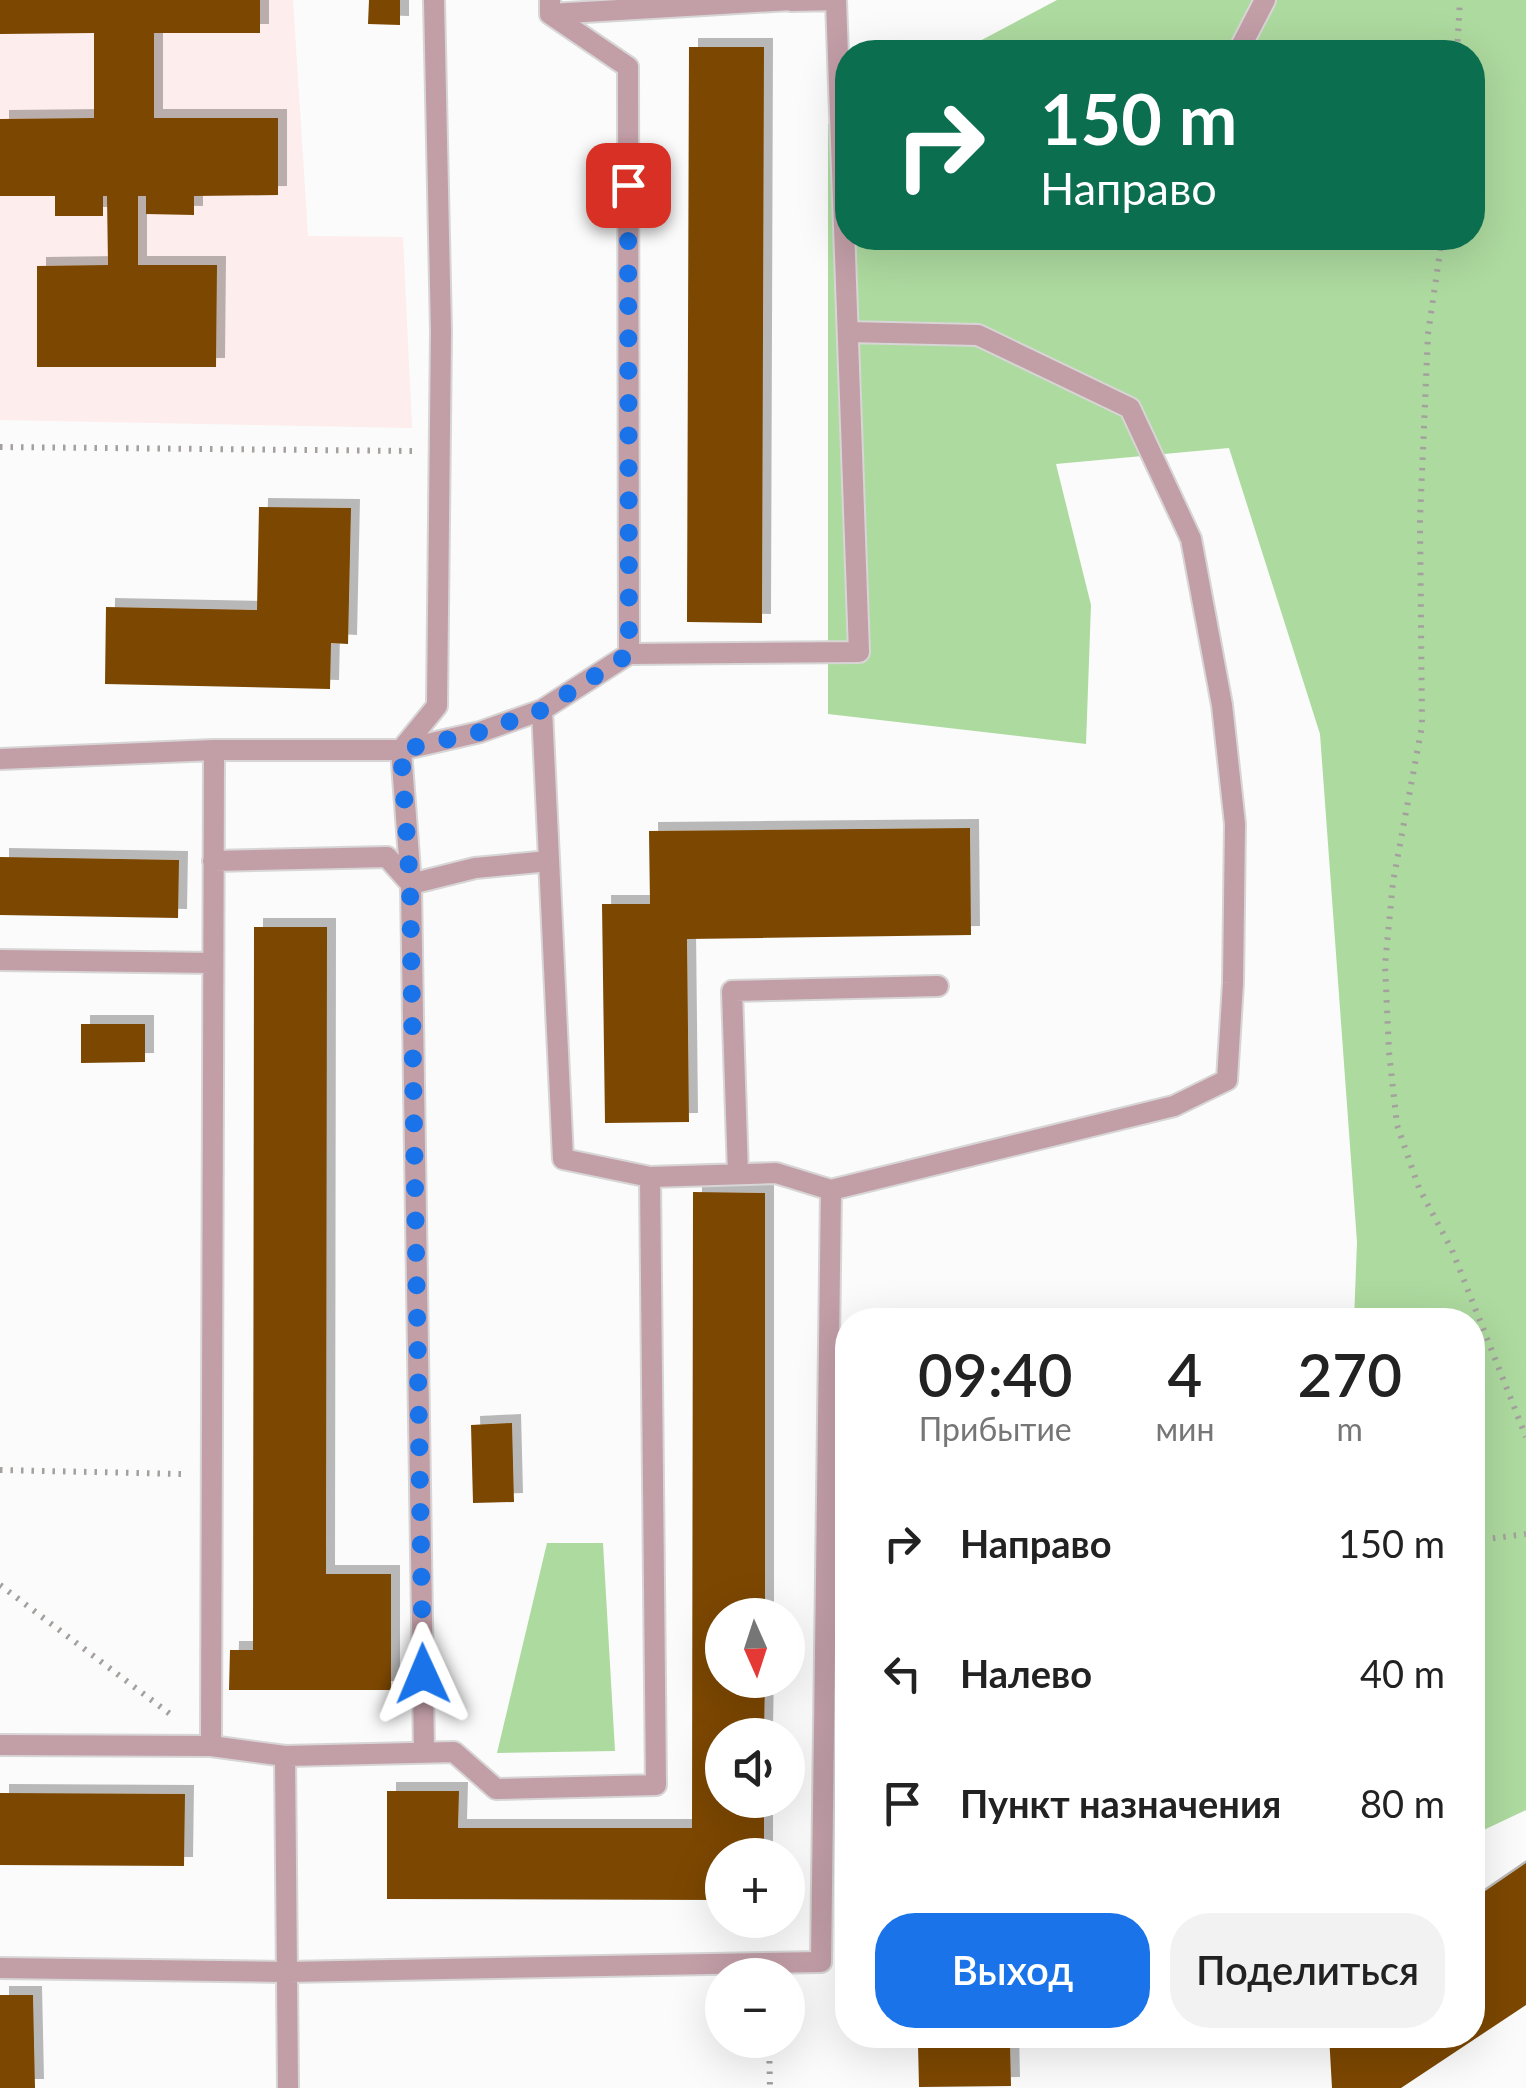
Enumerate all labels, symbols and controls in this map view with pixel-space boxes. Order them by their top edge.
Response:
text: 150 m [1040,76,1237,160]
icon: right [875,80,1005,210]
pin [586,143,671,228]
icon: arrive [601,158,656,213]
text: Направо [1040,161,1217,215]
text: 09:40 [918,1338,1072,1410]
text: 4 [1168,1338,1202,1410]
text: 270 [1298,1338,1402,1410]
text: Прибытие [919,1409,1072,1448]
text: мин [1156,1409,1215,1448]
text: m [1337,1409,1363,1448]
icon: right [875,1516,930,1571]
text: Направо [960,1520,1112,1566]
text: 150 m [1338,1520,1445,1566]
north arrow [705,1598,805,1698]
map controls [705,1598,805,2058]
position arrow [371,1622,475,1726]
icon: left [875,1646,930,1701]
text: Налево [960,1650,1092,1696]
text: 40 m [1360,1650,1445,1696]
button: sound [705,1718,805,1818]
icon: arrive [875,1776,930,1831]
text: Пункт назначения [960,1780,1281,1826]
text: 80 m [1360,1780,1445,1826]
button: + [705,1838,805,1938]
button: Выход [875,1913,1150,2028]
button: Поделиться [1170,1913,1445,2028]
button: − [705,1958,805,2058]

